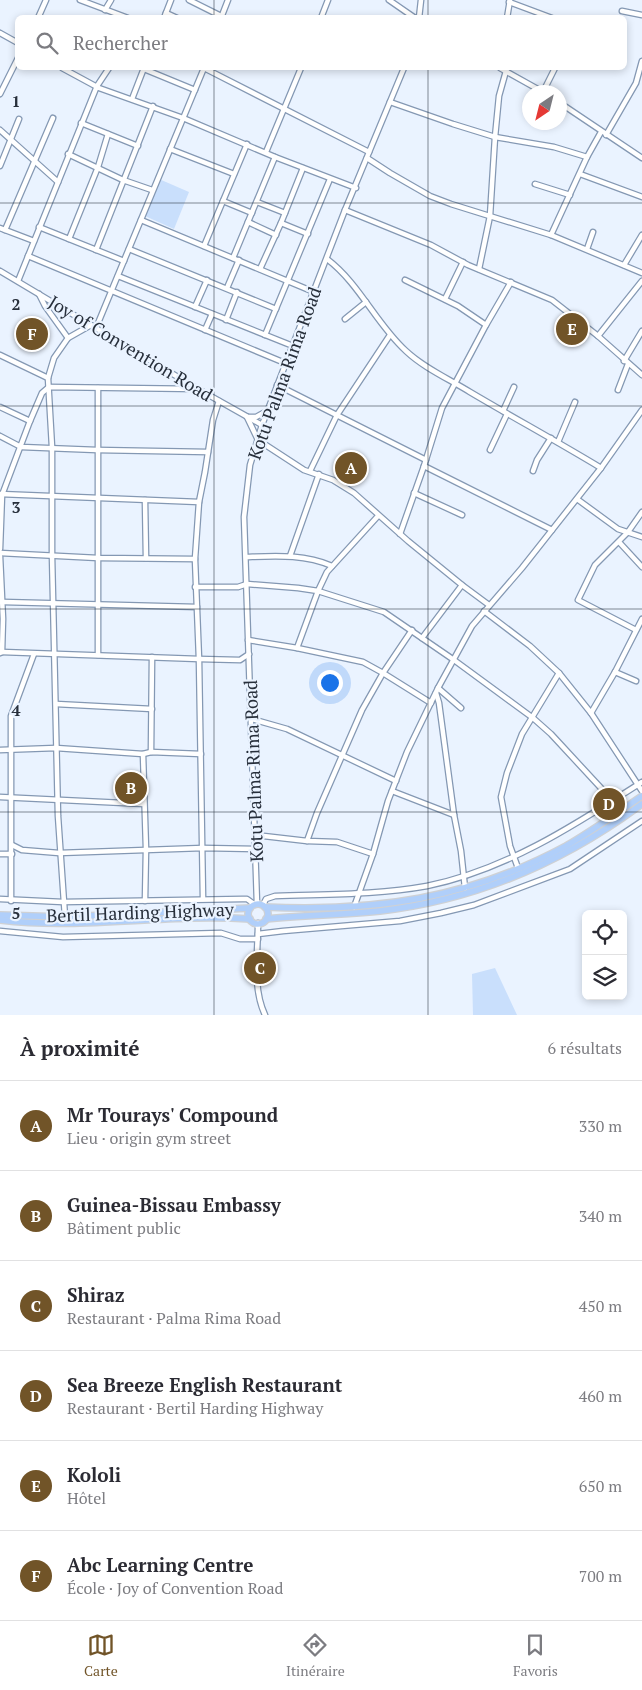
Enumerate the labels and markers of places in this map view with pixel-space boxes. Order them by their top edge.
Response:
pin: E [556,310,588,348]
pin: F [16,315,48,353]
pin: A [335,449,367,487]
pin: B [115,769,147,807]
pin: D [593,785,625,823]
pin: C [244,949,276,987]

